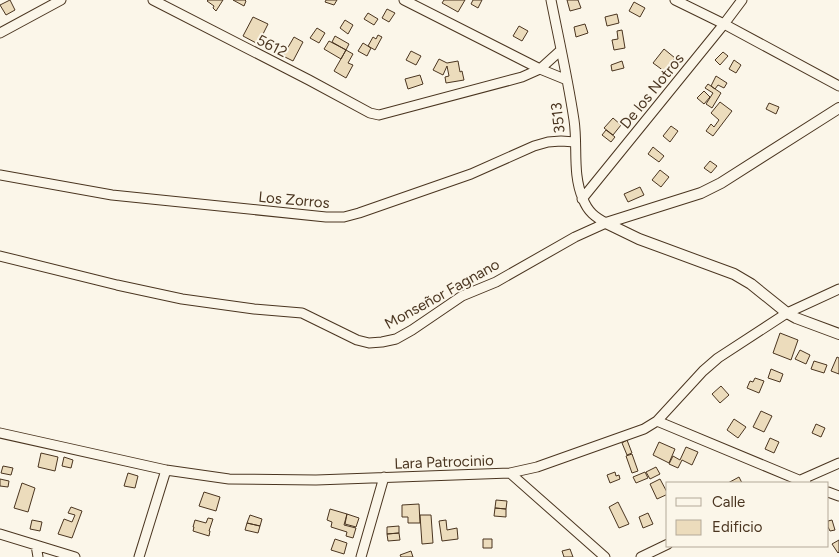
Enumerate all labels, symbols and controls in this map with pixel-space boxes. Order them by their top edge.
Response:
street label: 5612 [254,31,290,61]
street label: De los Notros [616,50,688,132]
street label: 3513 [547,101,569,135]
street label: Los Zorros [258,188,330,212]
street label: Monseñor Fagnano [381,255,503,333]
street label: Lara Patrocinio [394,451,494,473]
legend [666,482,829,547]
text: Calle [712,493,745,511]
text: Edificio [712,518,763,536]

